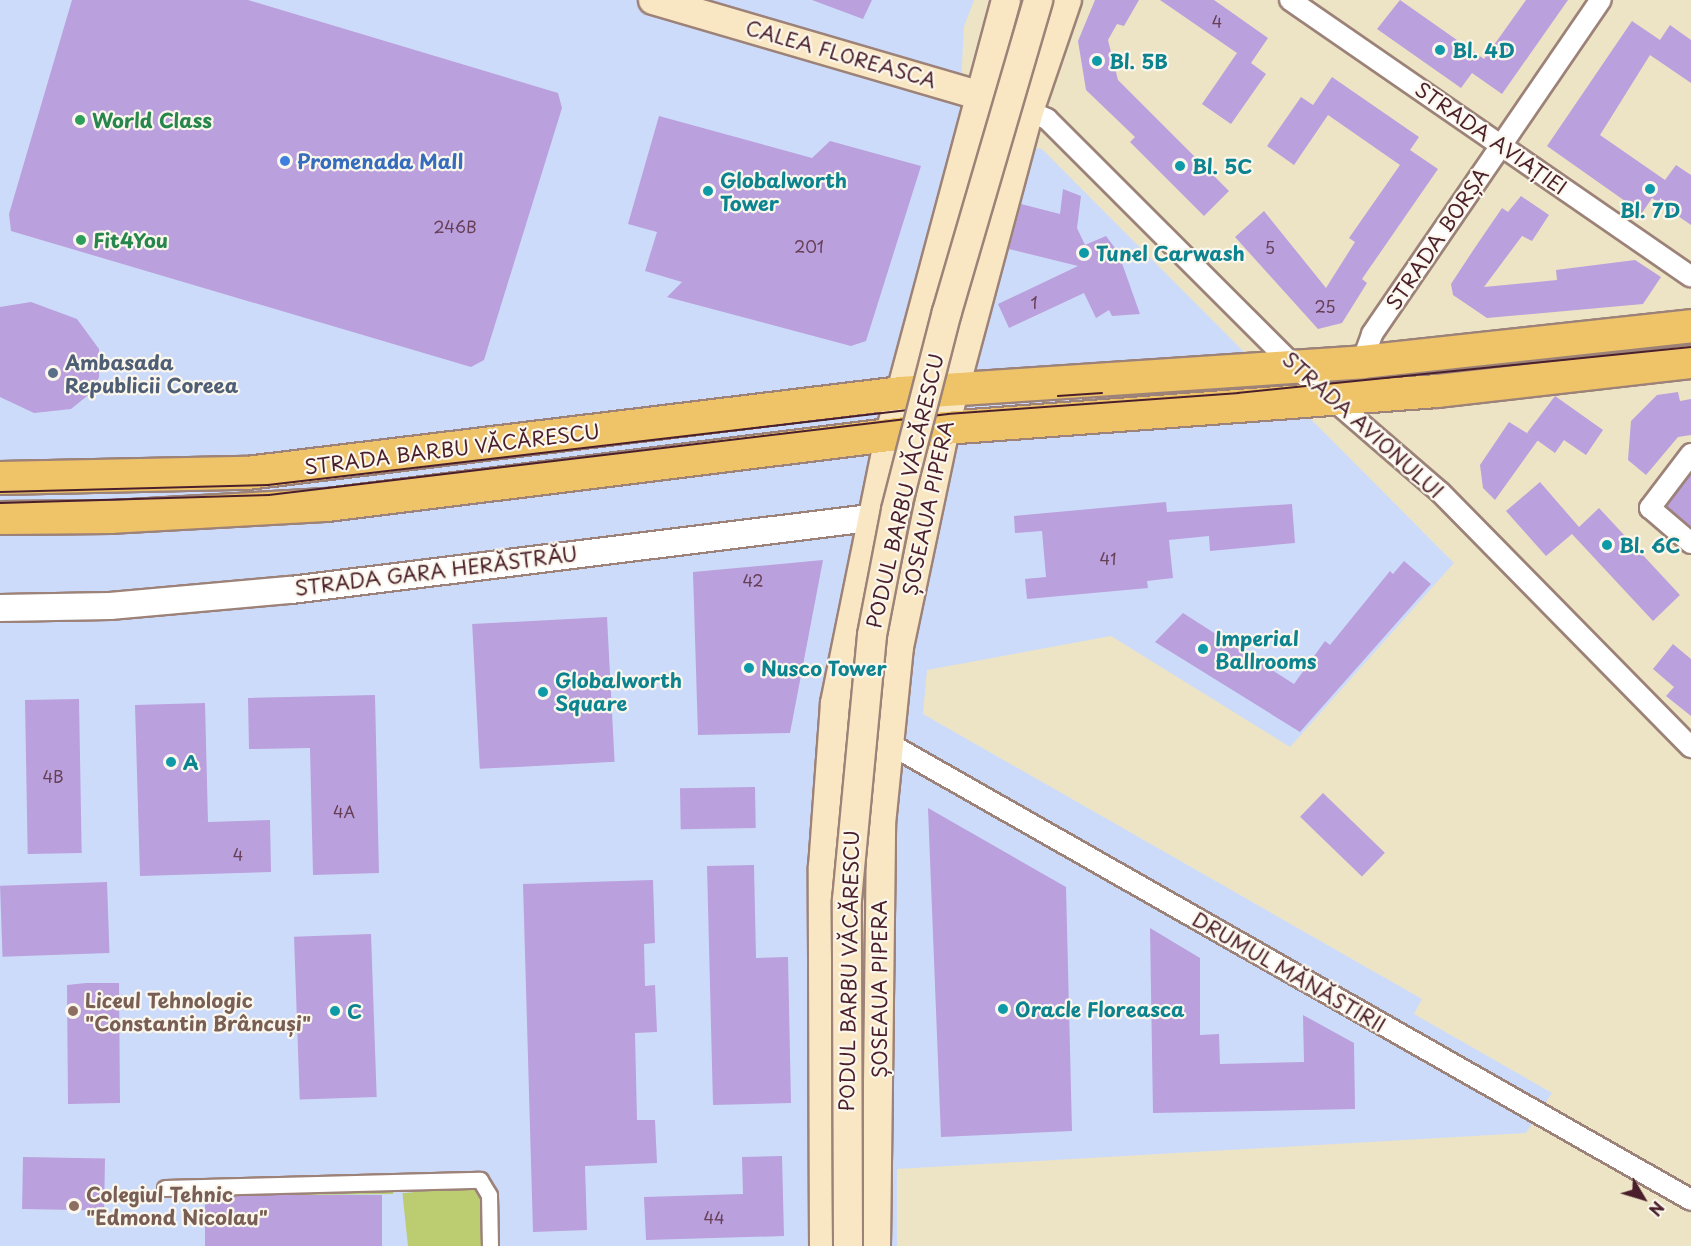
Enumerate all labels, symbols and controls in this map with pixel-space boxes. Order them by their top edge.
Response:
house number: 4 [1212,11,1222,31]
street label: CALEA FLOREASCA [743,15,939,93]
place label: Bl. 4D [1452,38,1514,62]
marker: Bl. 4D [1433,43,1447,57]
place label: Bl. 5B [1109,49,1167,73]
marker: Bl. 5B [1090,54,1104,68]
street label: STRADA AVIAȚIEI [1411,77,1571,199]
place label: World Class [92,108,213,132]
marker: World Class [73,113,87,127]
place label: Promenada Mall [297,149,464,173]
marker: Promenada Mall [278,154,292,168]
place label: Bl. 5C [1192,154,1251,178]
marker: Bl. 5C [1173,159,1187,173]
street label: STRADA BORȘA [1381,164,1493,314]
place label: Globalworth Tower [720,168,847,215]
marker: Bl. 7D [1643,182,1657,196]
marker: Globalworth Tower [701,184,715,198]
place label: Bl. 7D [1620,198,1680,222]
house number: 246B [433,216,477,236]
place label: Fit4You [93,228,168,252]
marker: Fit4You [74,233,88,247]
house number: 201 [794,236,824,256]
house number: 5 [1265,237,1275,257]
place label: Tunel Carwash [1096,241,1246,265]
marker: Tunel Carwash [1077,246,1091,260]
house number: 1 [1030,292,1038,312]
house number: 25 [1314,296,1336,316]
street label: STRADA AVIONULUI [1277,346,1449,504]
place label: Ambasada Republicii Coreea [65,350,239,397]
street label: PODUL BARBU VĂCĂRESCU [862,351,948,631]
marker: Ambasada Republicii Coreea [46,366,60,380]
street label: STRADA BARBU VĂCĂRESCU [303,419,601,479]
street label: ȘOSEAUA PIPERA [898,419,958,597]
place label: Bl. 6C [1619,533,1680,557]
marker: Bl. 6C [1600,538,1614,552]
street label: STRADA GARA HERĂSTRĂU [293,542,579,600]
house number: 41 [1100,548,1116,568]
house number: 42 [742,570,764,590]
place label: Imperial Ballrooms [1215,626,1317,673]
marker: Imperial Ballrooms [1196,642,1210,656]
place label: Nusco Tower [761,656,887,680]
marker: Nusco Tower [742,661,756,675]
place label: Globalworth Square [555,668,682,715]
marker: Globalworth Square [536,685,550,699]
place label: A [183,750,199,774]
marker: A [164,755,178,769]
house number: 4B [42,766,64,786]
house number: 4A [333,801,355,821]
street label: PODUL BARBU VĂCĂRESCU [835,830,863,1112]
house number: 4 [233,844,243,864]
street label: ȘOSEAUA PIPERA [867,900,891,1078]
street label: DRUMUL MĂNĂSTIRII [1188,907,1390,1037]
place label: Liceul Tehnologic "Constantin Brâncuși" [85,988,311,1035]
place label: Oracle Floreasca [1015,997,1187,1021]
place label: C [347,999,362,1023]
marker: Oracle Floreasca [996,1002,1010,1016]
marker: Liceul Tehnologic "Constantin Brâncuși" [66,1004,80,1018]
marker: C [328,1004,342,1018]
north arrow [1613,1168,1673,1228]
place label: Colegiul Tehnic "Edmond Nicolau" [86,1182,267,1229]
text: N [1644,1197,1671,1221]
marker: Colegiul Tehnic "Edmond Nicolau" [67,1199,81,1213]
house number: 44 [703,1207,725,1227]

